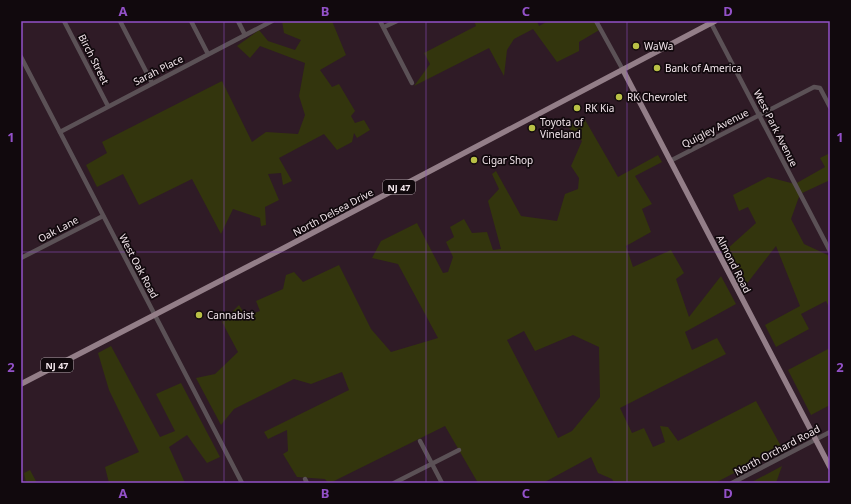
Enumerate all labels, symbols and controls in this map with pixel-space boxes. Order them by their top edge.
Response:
text: A [119,2,128,20]
text: B [321,2,329,20]
text: C [522,2,530,20]
text: D [723,2,733,20]
street label: Birch Street [75,32,113,87]
place label: WaWa [644,39,673,53]
marker: WaWa [631,41,641,51]
street label: Sarah Place [131,51,186,89]
place label: Bank of America [665,61,742,75]
marker: Bank of America [652,63,662,73]
street label: West Park Avenue [751,87,802,169]
place label: RK Chevrolet [627,90,687,104]
marker: RK Chevrolet [614,92,624,102]
place label: RK Kia [585,101,614,115]
marker: RK Kia [572,103,582,113]
street label: Quigley Avenue [679,105,751,151]
place label: Toyota of Vineland [540,115,584,141]
marker: Toyota of Vineland [527,123,537,133]
text: 1 [7,128,15,146]
text: 1 [836,128,844,146]
place label: Cigar Shop [482,153,533,167]
marker: Cigar Shop [469,155,479,165]
road number: NJ 47 [383,180,415,194]
street label: North Delsea Drive [290,185,376,239]
street label: Oak Lane [35,212,81,246]
street label: West Oak Road [116,231,162,301]
street label: Almond Road [713,233,755,295]
place label: Cannabist [207,308,254,322]
marker: Cannabist [194,310,204,320]
text: 2 [7,358,15,376]
road number: NJ 47 [41,358,73,372]
text: 2 [836,358,844,376]
street label: North Orchard Road [732,421,822,479]
text: A [119,484,128,502]
text: B [321,484,329,502]
text: C [522,484,530,502]
text: D [723,484,733,502]

